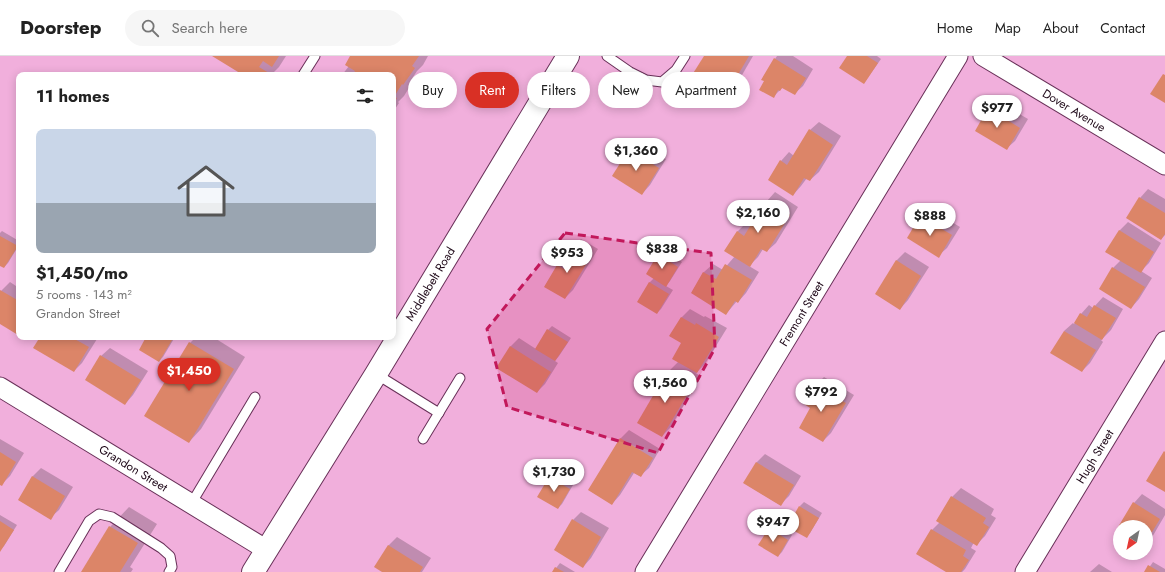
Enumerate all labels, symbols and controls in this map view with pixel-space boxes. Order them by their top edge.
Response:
search box [125,10,405,46]
text: Doorstep [20,14,101,41]
icon: search [139,17,161,39]
text: Search here [171,17,247,39]
text: Home [937,18,973,38]
text: Map [995,18,1021,38]
text: About [1043,18,1078,38]
text: Contact [1100,18,1145,38]
chip: Buy [408,72,457,108]
chip: Rent [465,72,519,108]
chip: Filters [527,72,590,108]
chip: New [598,72,653,108]
chip: Apartment [661,72,750,108]
text: 11 homes [36,84,110,108]
street label: Dover Avenue [1039,84,1109,136]
icon: filters [354,85,376,107]
pin: $977 [973,95,1021,129]
text: $977 [981,98,1013,117]
pin: $1,360 [603,138,669,172]
text: $1,360 [614,141,658,160]
icon: home [170,155,242,227]
pin: $2,160 [725,200,791,234]
text: $2,160 [736,203,780,222]
pin: $888 [906,203,954,237]
text: $888 [914,206,946,225]
pin: $838 [638,236,686,270]
text: $838 [646,239,678,258]
pin: $953 [543,240,591,274]
text: $953 [550,243,584,262]
street label: Middlebelt Road [401,244,460,325]
text: $1,450/mo [36,261,128,285]
street label: Fremont Street [775,278,828,350]
text: 5 rooms · 143 m² [36,285,132,304]
text: Grandon Street [36,304,120,323]
pin: $1,450 [156,358,222,392]
text: $1,450 [167,361,211,380]
pin: $1,560 [632,370,698,404]
text: $1,560 [643,373,687,392]
pin: $792 [797,379,845,413]
text: $792 [804,382,838,401]
street label: Hugh Street [1072,426,1118,487]
street label: Grandon Street [95,440,171,496]
pin: $1,730 [521,459,587,493]
text: $1,730 [532,462,576,481]
pin: $947 [749,509,797,543]
text: $947 [756,512,790,531]
north arrow [1113,520,1153,560]
map controls [1113,520,1153,560]

